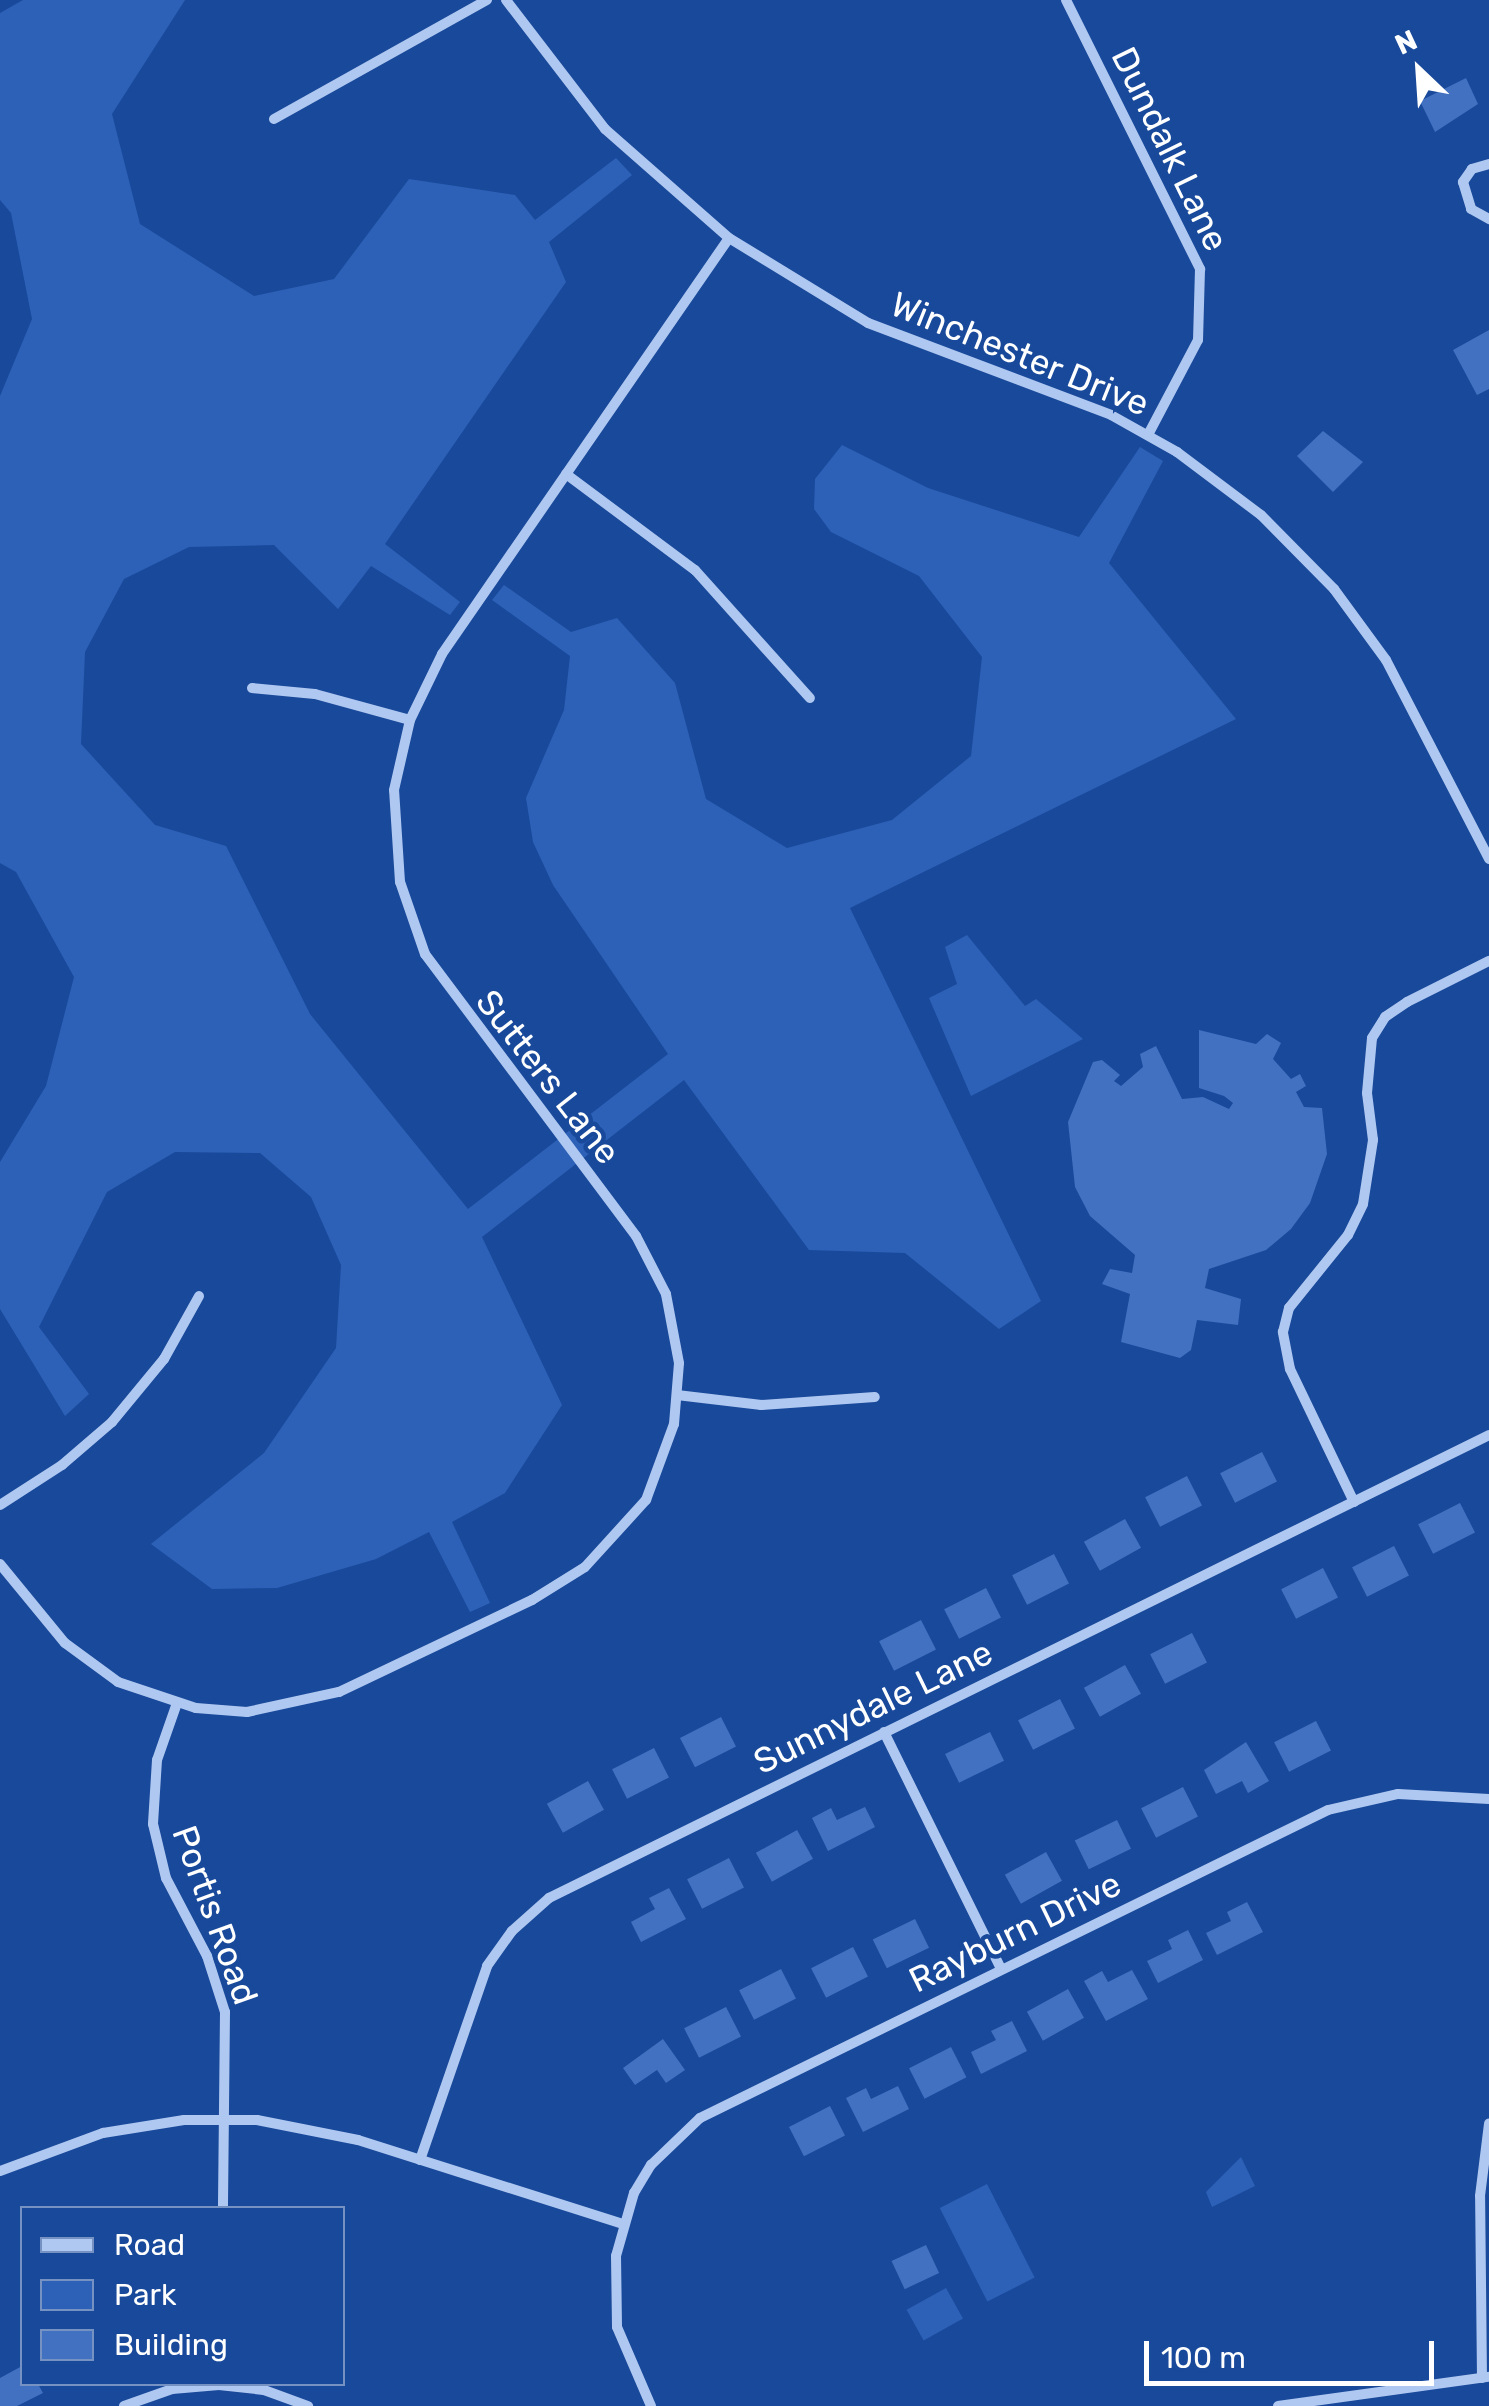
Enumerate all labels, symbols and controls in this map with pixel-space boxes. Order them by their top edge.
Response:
north arrow [1369,20,1469,120]
text: N [1390,23,1422,62]
street label: Dundalk Lane [1103,40,1237,258]
street label: Winchester Drive [885,283,1155,425]
street label: Sutters Lane [467,982,629,1172]
street label: Sunnydale Lane [747,1631,999,1783]
street label: Portis Road [163,1820,267,2010]
street label: Rayburn Drive [902,1863,1128,2001]
legend [20,2206,345,2386]
text: Road [114,2227,185,2263]
text: Park [114,2277,176,2313]
scale bar [1149,2321,1439,2383]
text: Building [114,2327,228,2363]
text: 100 m [1161,2340,1246,2376]

